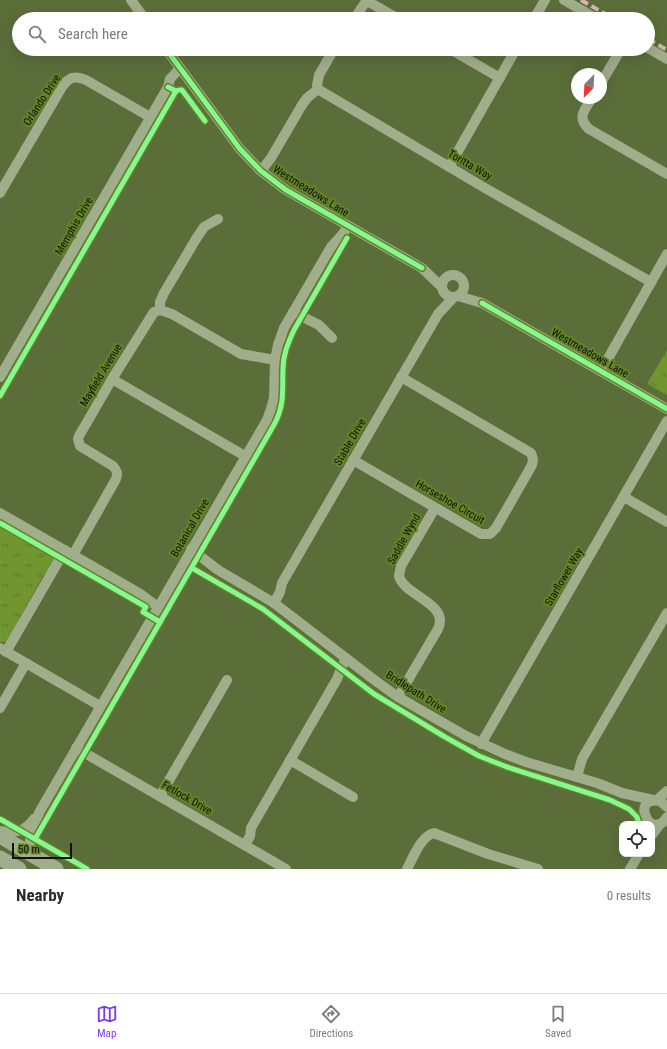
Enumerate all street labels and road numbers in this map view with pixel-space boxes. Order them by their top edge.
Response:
street label: Orlando Drive [21,72,63,128]
street label: Toritta Way [446,147,495,183]
street label: Westmeadows Lane [271,162,351,220]
street label: Memphis Drive [52,195,96,257]
street label: Westmeadows Lane [549,326,631,380]
street label: Mayfield Avenue [77,341,125,409]
street label: Stable Drive [331,416,369,468]
street label: Horseshoe Circuit [413,477,487,527]
street label: Botanical Drive [168,496,212,560]
street label: Saddle Wynd [385,511,423,567]
street label: Starflower Way [542,545,586,608]
street label: Bridlepath Drive [383,668,449,716]
street label: Fetlock Drive [159,778,215,818]

